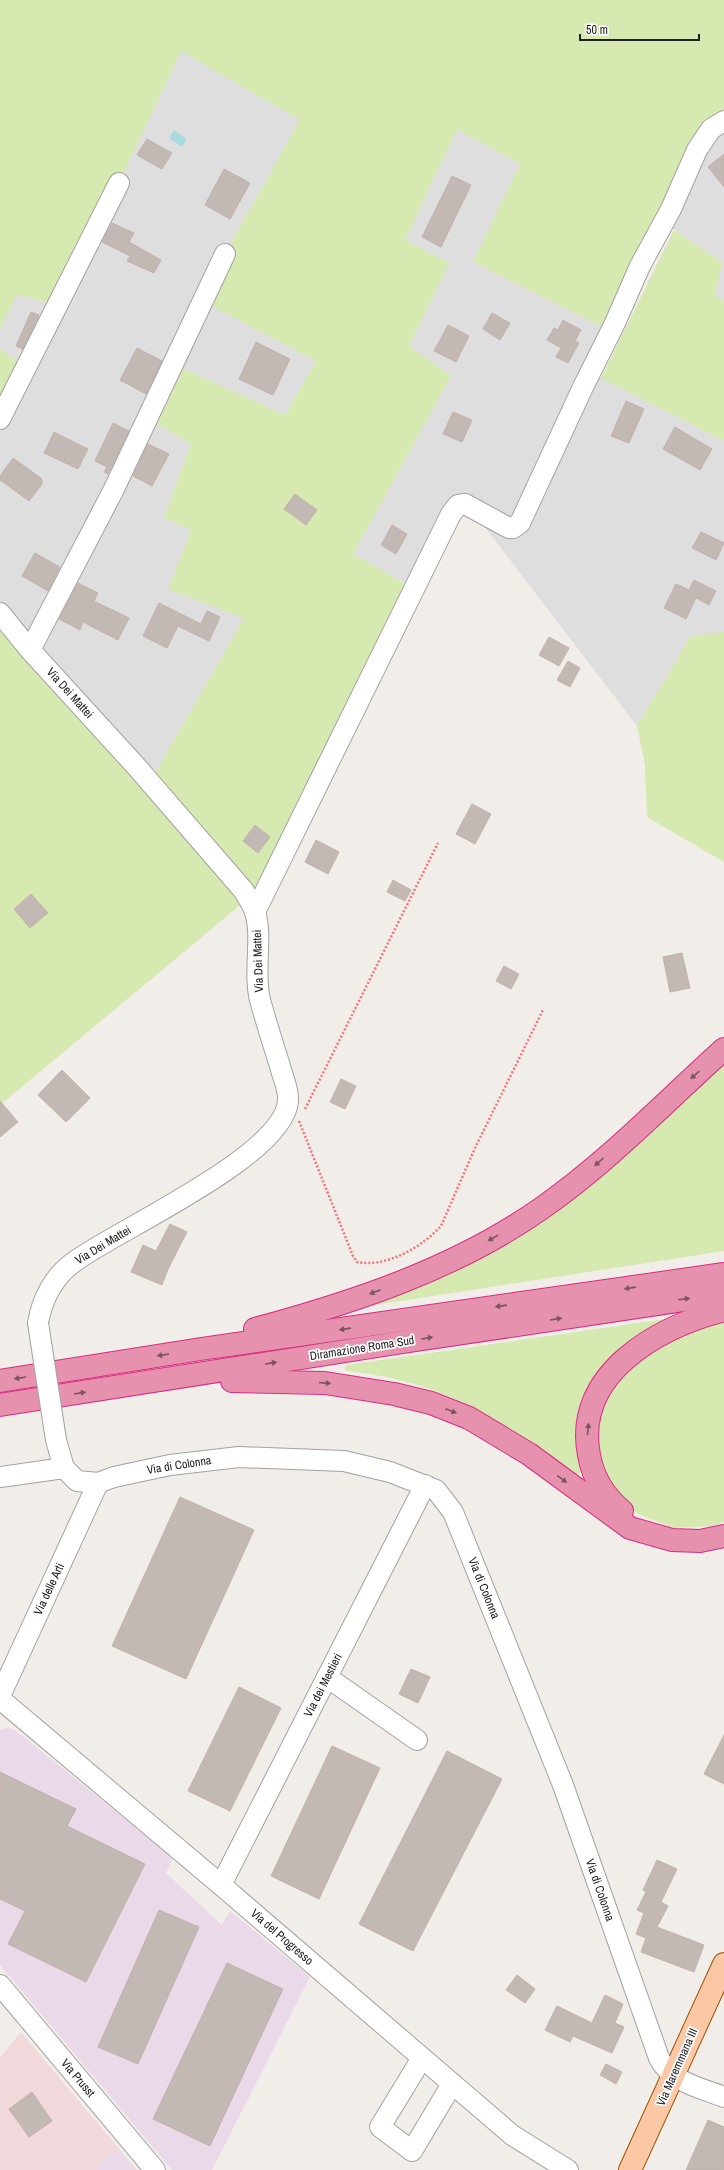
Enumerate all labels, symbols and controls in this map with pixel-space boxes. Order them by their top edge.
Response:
scale bar [580,16,699,42]
text: 50 m [586,22,608,38]
street label: Via Dei Mattei [43,664,97,722]
street label: Via Dei Mattei [249,929,267,993]
one-way arrow [690,1070,700,1080]
one-way arrow [594,1158,604,1167]
street label: Via Dei Mattei [72,1222,134,1268]
one-way arrow [487,1235,499,1241]
one-way arrow [624,1285,636,1291]
one-way arrow [369,1289,381,1295]
one-way arrow [678,1296,690,1303]
one-way arrow [495,1303,507,1309]
one-way arrow [550,1316,562,1322]
one-way arrow [339,1326,351,1332]
street label: Diramazione Roma Sud [309,1332,415,1364]
one-way arrow [421,1335,433,1341]
one-way arrow [157,1352,169,1358]
one-way arrow [265,1360,277,1366]
one-way arrow [13,1375,26,1381]
one-way arrow [319,1380,331,1387]
one-way arrow [74,1390,86,1396]
one-way arrow [446,1408,457,1414]
one-way arrow [584,1423,591,1435]
street label: Via di Colonna [146,1452,213,1478]
one-way arrow [557,1474,567,1482]
street label: Via di Colonna [464,1555,504,1622]
street label: Via delle Arti [30,1560,68,1618]
street label: Via dei Mestieri [300,1650,346,1720]
street label: Via di Colonna [582,1857,618,1924]
street label: Via del Progresso [247,1905,317,1969]
street label: Via Maremmana III [653,2026,701,2108]
street label: Via Prusst [57,2056,99,2101]

